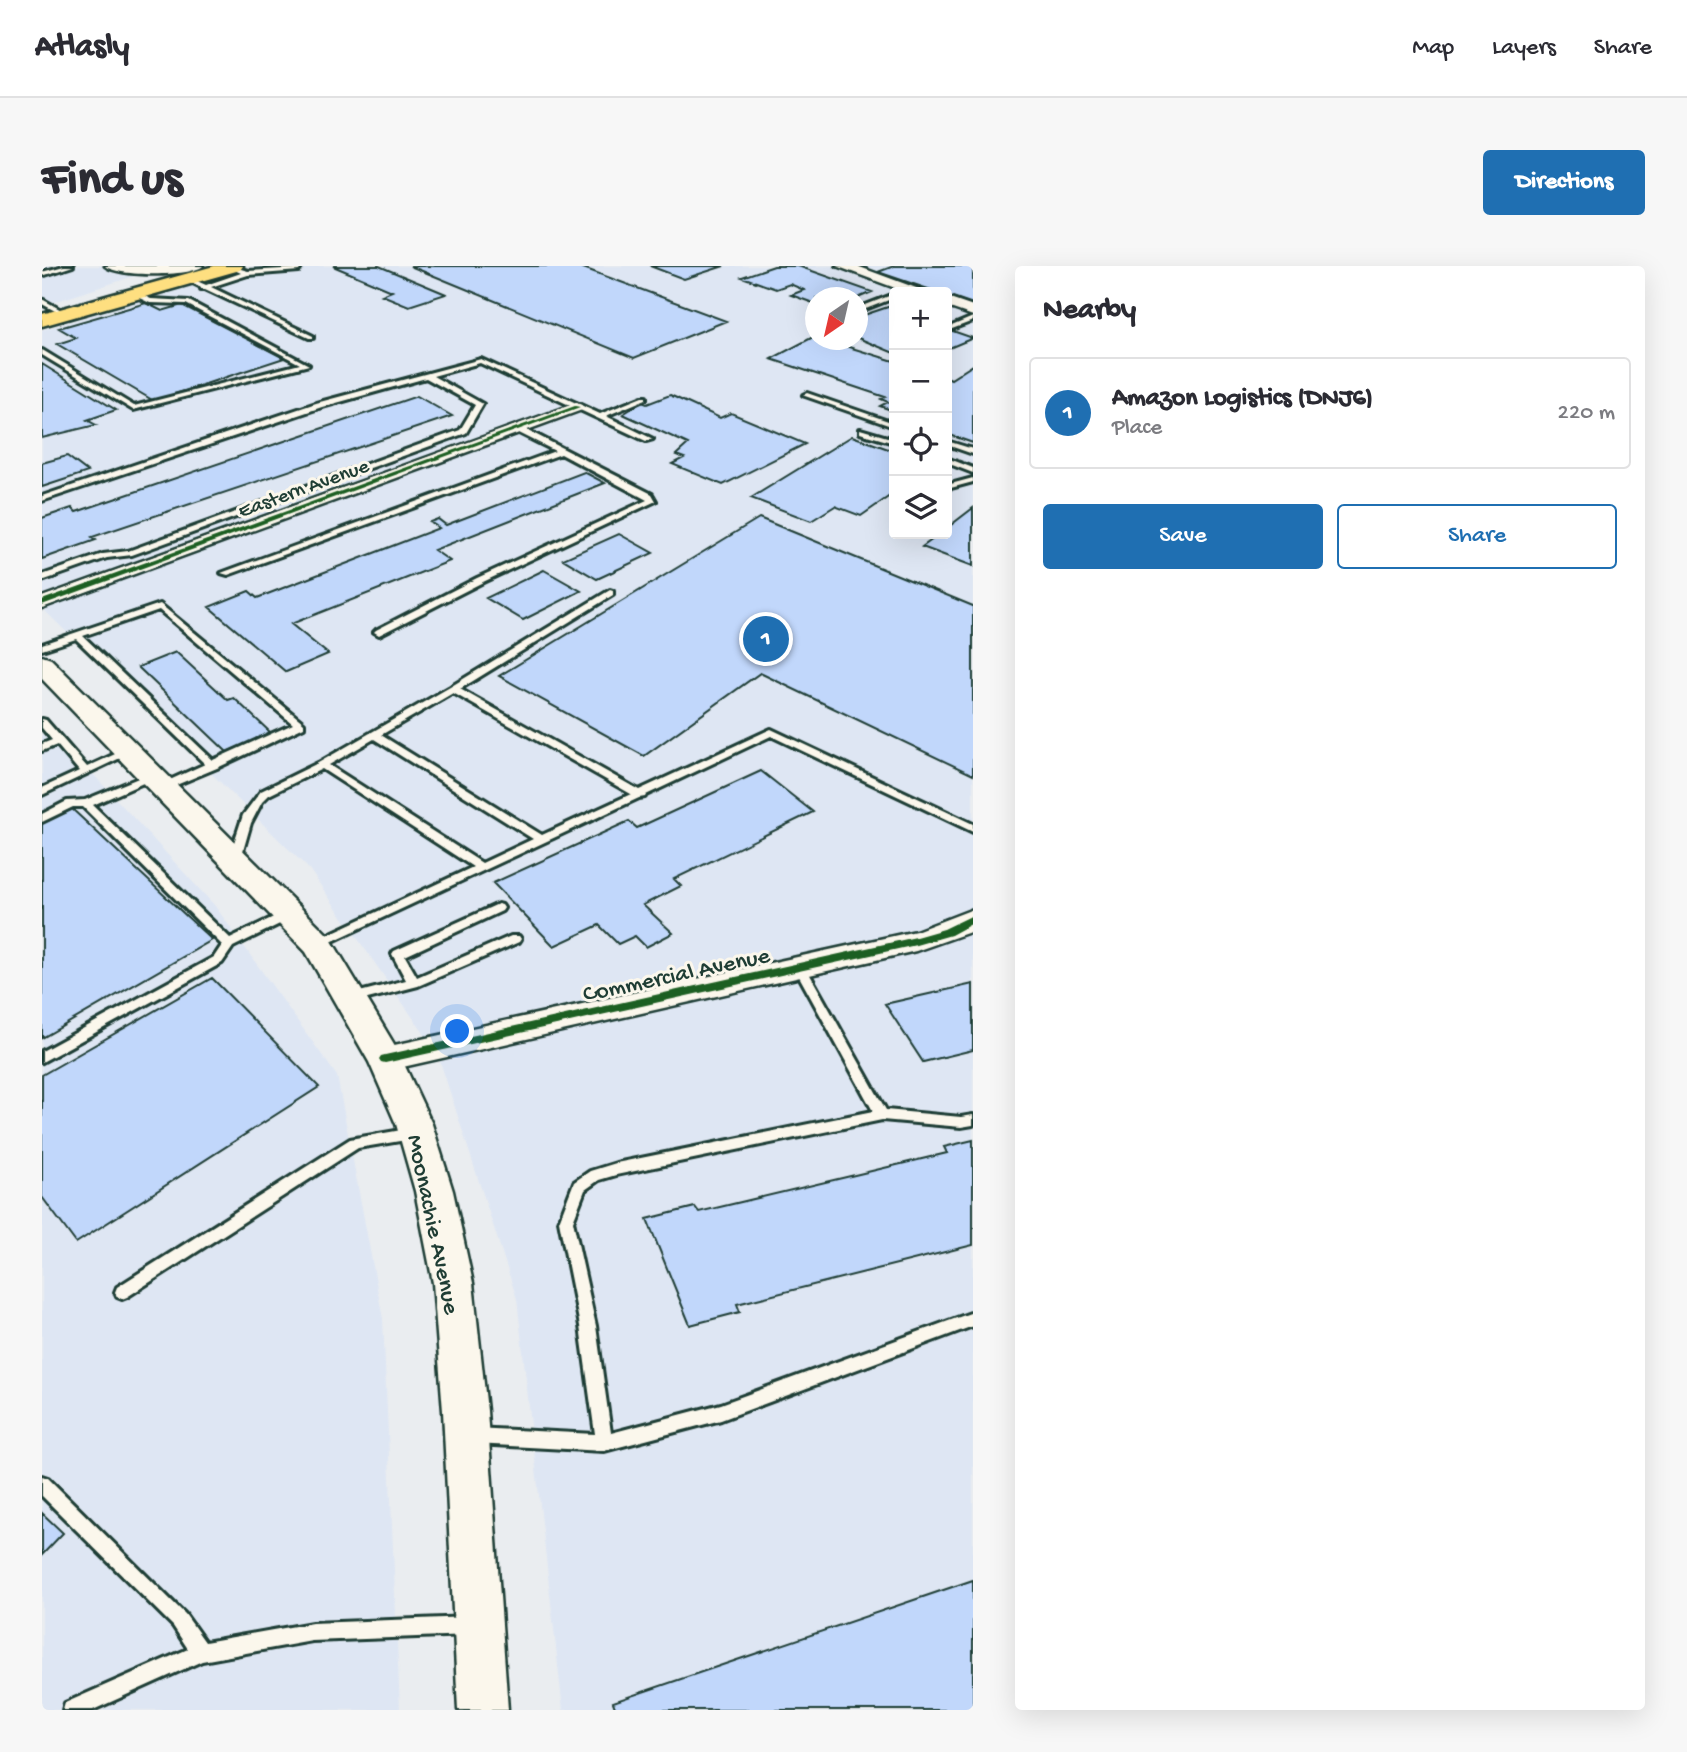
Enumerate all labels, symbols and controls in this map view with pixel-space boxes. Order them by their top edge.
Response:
text: Atlasly [35,29,129,67]
text: Map [1412,34,1454,63]
text: Layers [1492,34,1556,63]
text: Share [1594,34,1652,63]
button: Directions [1483,150,1645,215]
text: Find us [42,153,182,211]
north arrow [805,287,868,350]
map controls [889,287,952,539]
button: + [889,287,952,350]
text: Nearby [1043,294,1136,329]
button: − [889,350,952,413]
text: Amazon Logistics (DNJ6) [1112,384,1373,415]
text: 1 [1063,400,1073,427]
text: 220 m [1558,400,1615,427]
button: locate [889,413,952,476]
text: Place [1112,415,1162,442]
street label: Eastern Avenue [235,455,374,526]
button: layers [889,476,952,539]
button: Save [1043,504,1323,569]
button: Share [1337,504,1617,569]
pin: 1 [743,613,789,665]
street label: Commercial Avenue [581,942,773,1010]
your location [440,1014,474,1048]
street label: Moonachie Avenue [398,1132,465,1318]

